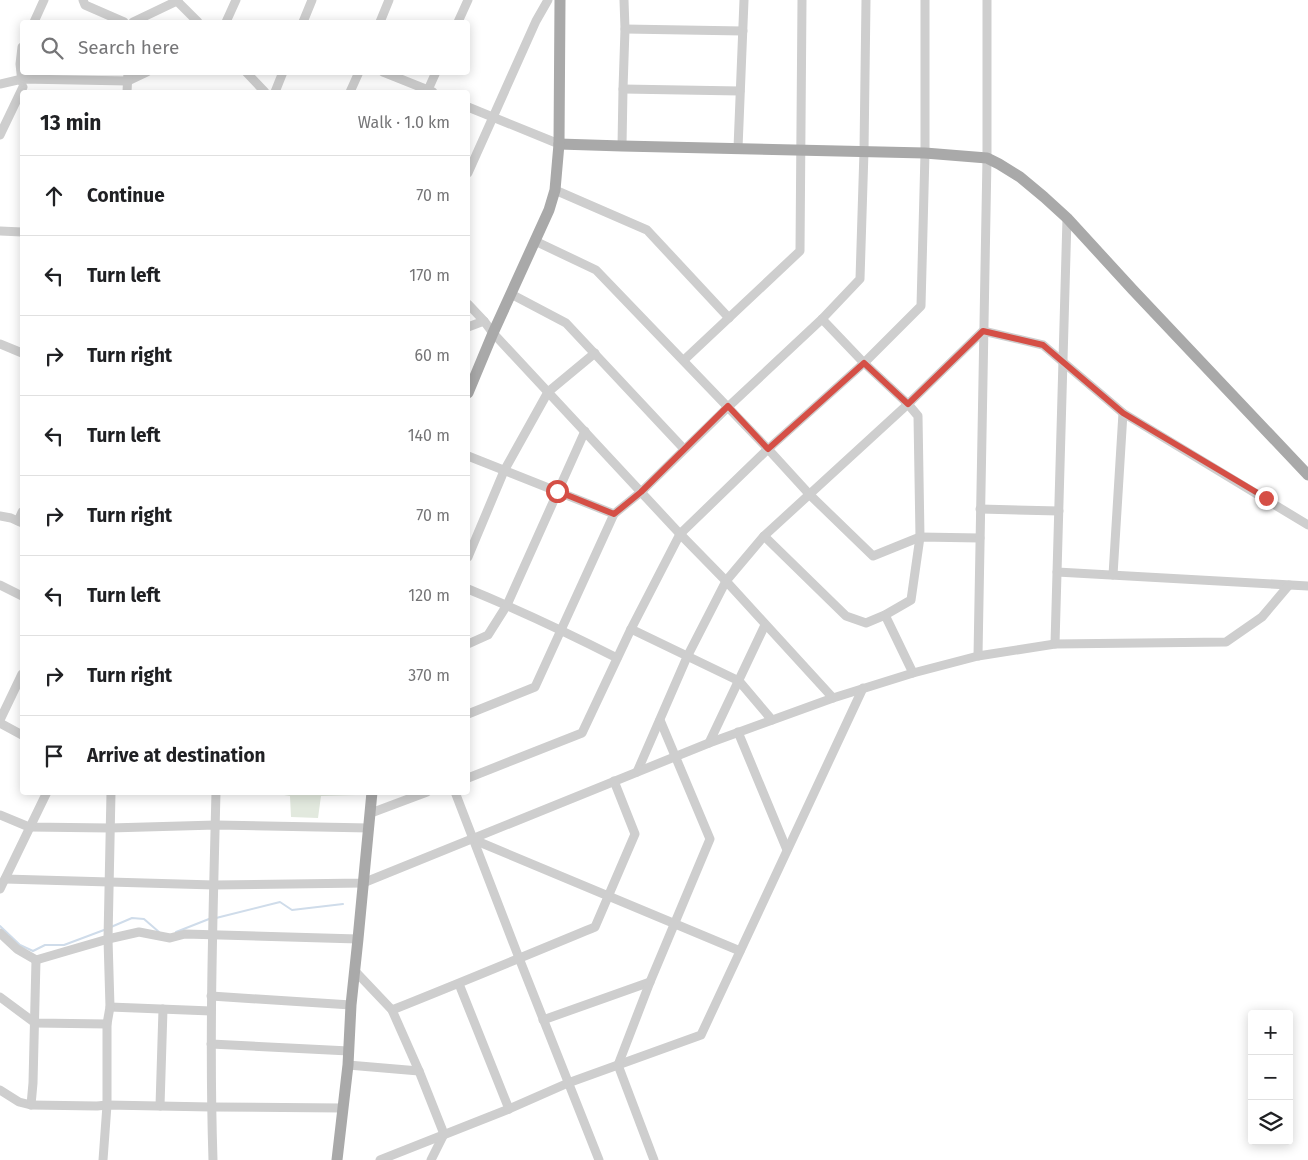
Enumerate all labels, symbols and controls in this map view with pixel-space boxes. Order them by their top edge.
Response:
search box [20,20,470,75]
icon: search [38,34,66,62]
text: Search here [78,36,179,59]
text: 13 min [40,110,101,136]
text: Walk · 1.0 km [358,113,450,132]
icon: ahead [40,182,68,210]
text: Continue [87,184,165,207]
text: 70 m [416,186,450,205]
icon: left [40,262,68,290]
text: Turn left [87,264,161,287]
text: 170 m [409,266,450,285]
icon: right [40,342,68,370]
text: Turn right [87,344,172,367]
text: 60 m [415,346,450,365]
icon: left [40,422,68,450]
text: Turn left [87,424,161,447]
text: 140 m [408,426,450,445]
route start [546,480,569,503]
route end [1255,487,1278,510]
icon: right [40,502,68,530]
text: Turn right [87,504,172,527]
text: 70 m [416,506,450,525]
icon: left [40,582,68,610]
text: Turn left [87,584,161,607]
text: 120 m [408,586,450,605]
icon: right [40,662,68,690]
text: Turn right [87,664,172,687]
text: 370 m [408,666,450,685]
icon: arrive [40,742,68,770]
text: Arrive at destination [87,744,266,767]
map controls [1248,1010,1293,1145]
button: + [1248,1010,1293,1055]
button: − [1248,1055,1293,1100]
button: layers [1248,1100,1293,1145]

